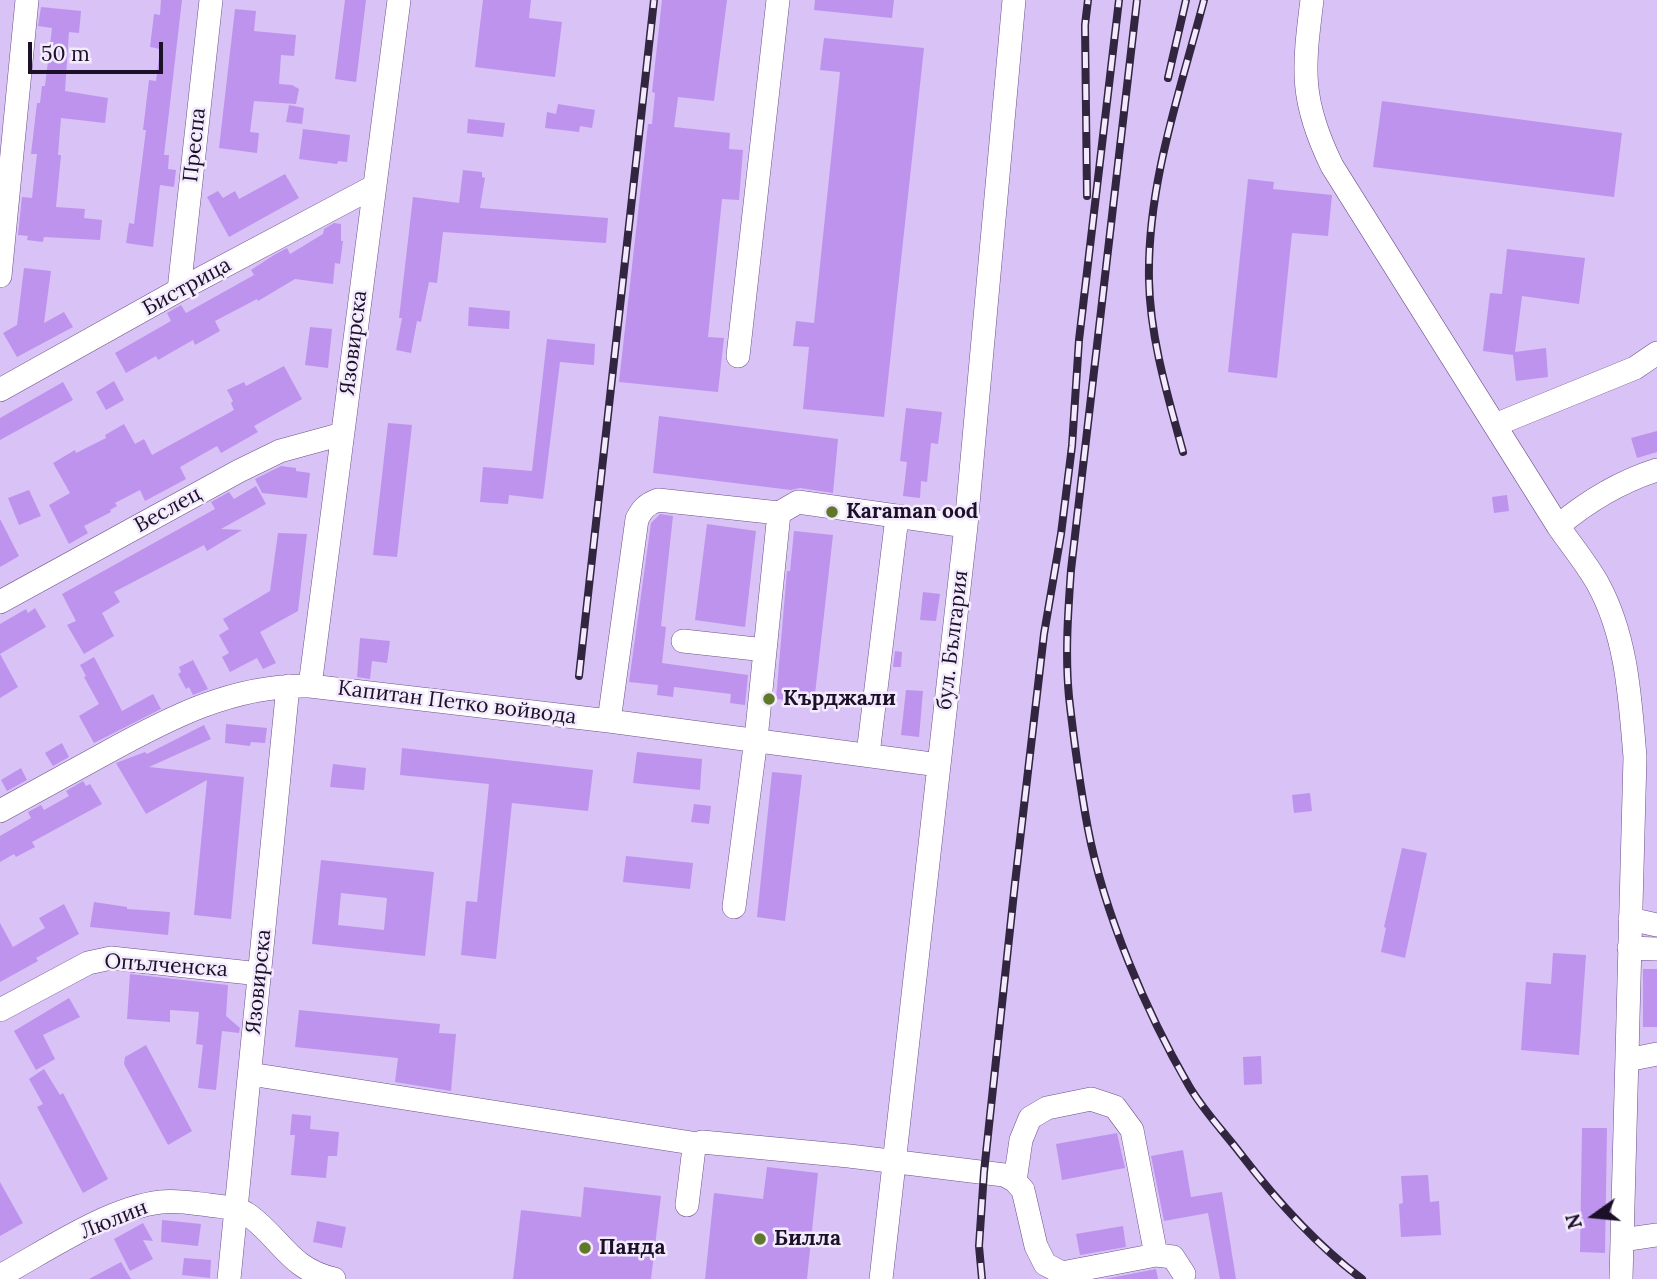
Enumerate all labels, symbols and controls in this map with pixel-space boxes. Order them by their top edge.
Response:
scale bar [32,28,166,72]
text: 50 m [41,40,90,67]
street label: Преспа [179,107,211,183]
street label: Бистрица [138,252,236,322]
street label: Язовирска [335,289,373,397]
street label: Веслец [130,481,206,539]
place label: Karaman ood [846,499,978,525]
marker: Karaman ood [824,504,840,520]
street label: бул. България [932,569,974,711]
street label: Капитан Петко войвода [336,676,578,730]
place label: Кърджали [783,686,896,712]
marker: Кърджали [761,691,777,707]
street label: Язовирска [241,928,277,1036]
street label: Опълченска [103,949,229,983]
north arrow [1559,1181,1629,1251]
street label: Люлин [77,1195,151,1245]
text: N [1560,1211,1587,1232]
place label: Билла [774,1226,841,1252]
marker: Билла [752,1231,768,1247]
place label: Панда [599,1235,665,1261]
marker: Панда [577,1240,593,1256]

